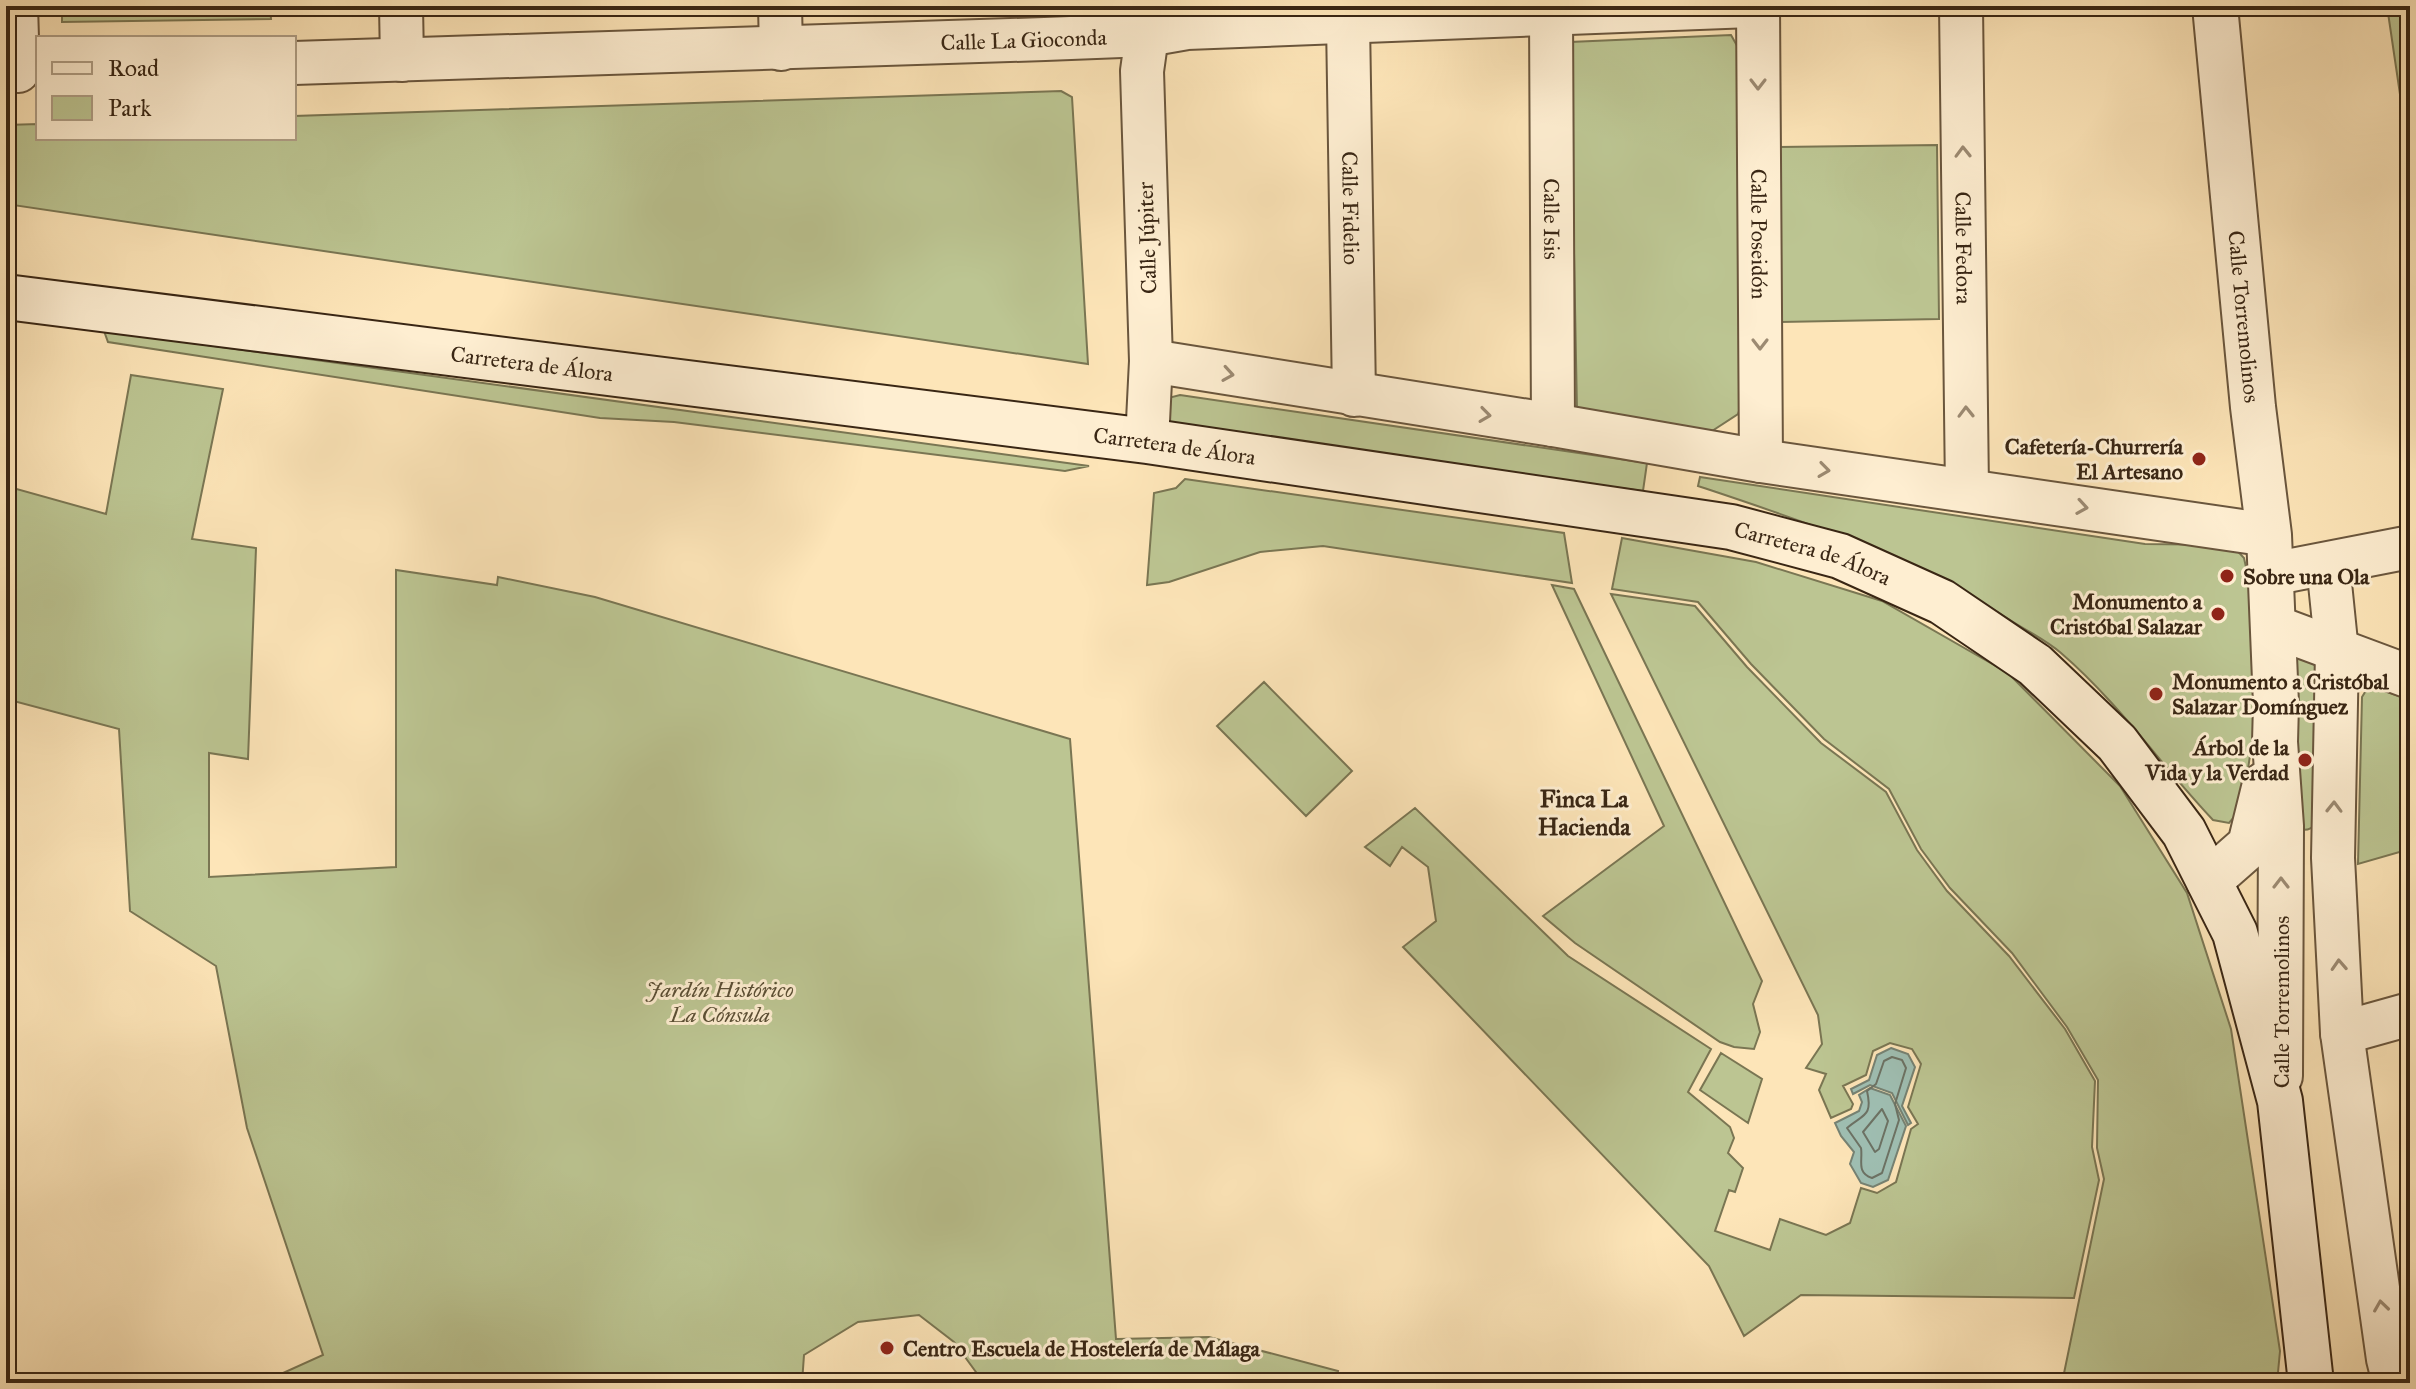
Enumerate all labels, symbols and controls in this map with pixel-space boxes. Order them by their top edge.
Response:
street label: Calle La Gioconda [940,23,1108,56]
legend [36,36,296,140]
text: Road [108,53,159,83]
one-way arrow [1749,78,1767,91]
text: Park [108,93,152,123]
one-way arrow [1954,145,1971,158]
street label: Calle Fidelio [1337,151,1365,265]
street label: Calle Poseidón [1746,169,1773,300]
street label: Calle Isis [1538,178,1566,260]
street label: Calle Júpiter [1132,181,1162,295]
street label: Calle Fedora [1950,191,1978,305]
street label: Calle Torremolinos [2223,229,2266,404]
one-way arrow [1751,338,1769,351]
street label: Carretera de Álora [449,340,615,387]
one-way arrow [1221,365,1235,382]
one-way arrow [1958,405,1975,418]
one-way arrow [1478,406,1492,423]
street label: Carretera de Álora [1092,421,1258,470]
place label: Cafetería-Churrería El Artesano [2005,433,2184,485]
marker: Cafetería-Churrería El Artesano [2190,450,2208,468]
one-way arrow [1818,461,1831,478]
one-way arrow [2075,498,2089,515]
street label: Carretera de Álora [1731,515,1896,591]
place label: Sobre una Ola [2243,563,2370,590]
marker: Sobre una Ola [2218,567,2236,585]
place label: Monumento a Cristóbal Salazar [2050,588,2203,640]
marker: Monumento a Cristóbal Salazar [2209,605,2227,623]
place label: Monumento a Cristóbal Salazar Domínguez [2172,668,2390,720]
marker: Monumento a Cristóbal Salazar Domínguez [2147,685,2165,703]
place label: Árbol de la Vida y la Verdad [2144,734,2290,786]
marker: Árbol de la Vida y la Verdad [2296,751,2314,769]
district label: Finca La Hacienda [1538,784,1631,842]
one-way arrow [2325,800,2343,813]
one-way arrow [2272,876,2290,889]
street label: Calle Torremolinos [2268,916,2295,1088]
one-way arrow [2330,958,2347,971]
park label: Jardín Histórico La Cónsula [644,976,794,1028]
one-way arrow [2372,1299,2389,1312]
place label: Centro Escuela de Hostelería de Málaga [903,1335,1261,1362]
marker: Centro Escuela de Hostelería de Málaga [878,1339,896,1357]

